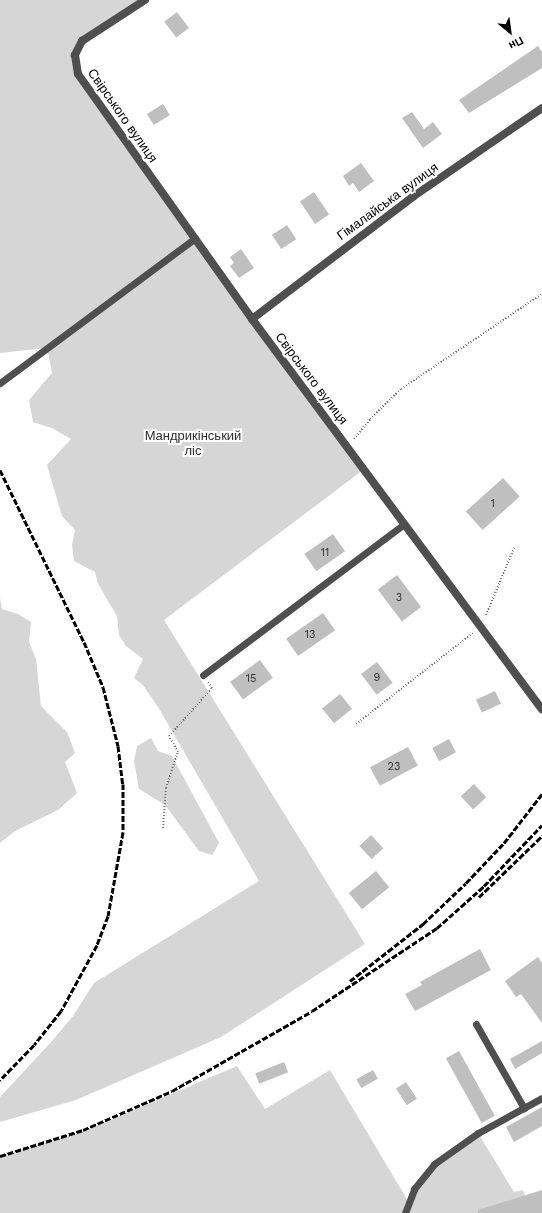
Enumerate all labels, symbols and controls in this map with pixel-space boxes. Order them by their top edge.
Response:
north arrow [490,12,530,52]
text: Пн [507,34,526,52]
street label: Свірського вулиця [84,66,160,166]
street label: Гімалайська вулиця [334,160,442,244]
street label: Свірського вулиця [271,330,351,428]
park label: Мандрикінський ліс [145,429,241,460]
house number: 1 [491,497,495,511]
house number: 11 [321,546,329,560]
house number: 3 [396,591,402,605]
house number: 13 [305,628,315,642]
house number: 9 [374,671,380,685]
house number: 15 [246,672,256,686]
house number: 23 [388,760,400,774]

